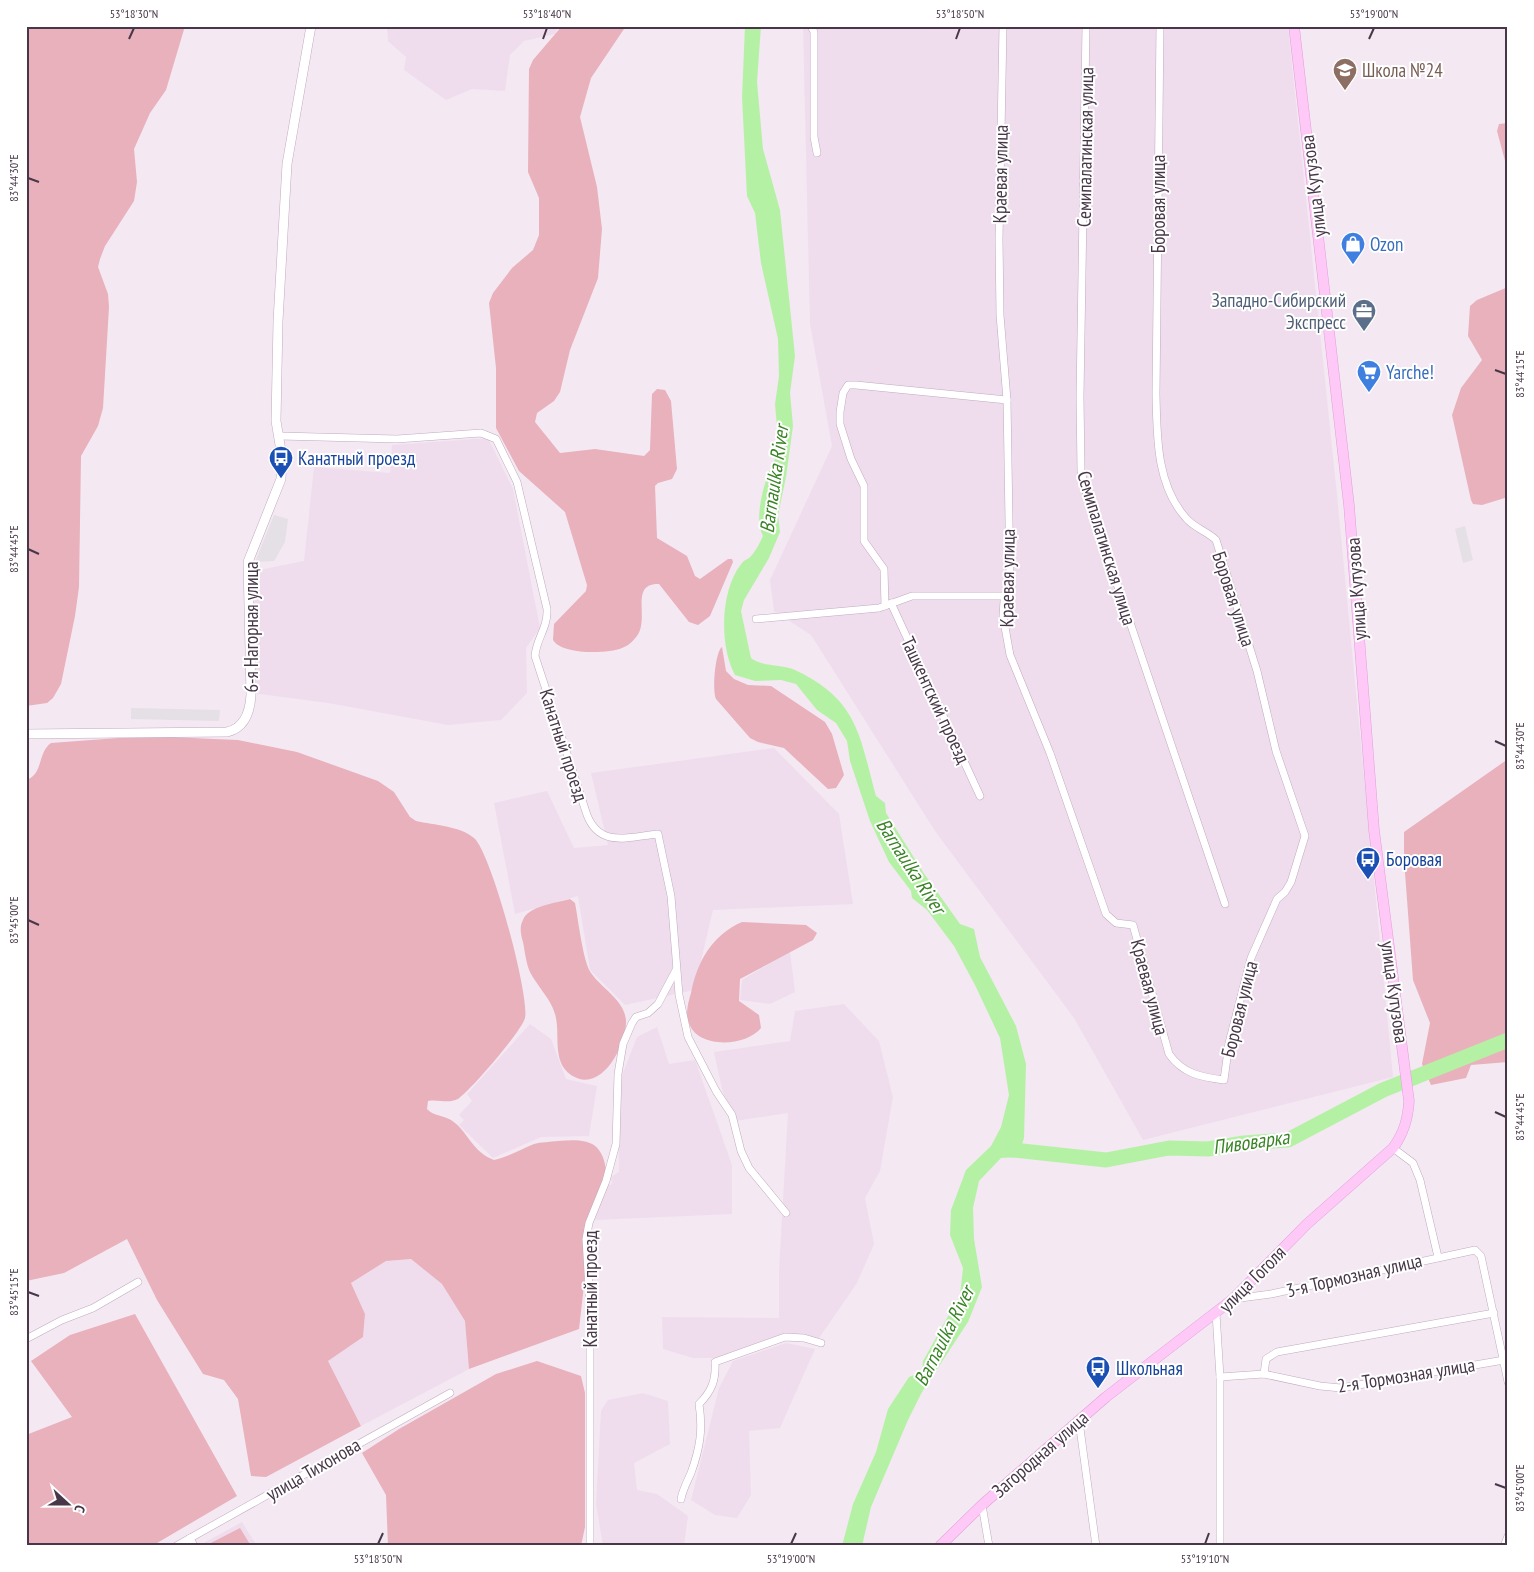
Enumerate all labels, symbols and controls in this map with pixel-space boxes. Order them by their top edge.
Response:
text: 53°18'30"N [110,6,158,21]
text: 53°18'40"N [523,6,571,21]
text: 53°18'50"N [936,6,984,21]
text: 53°19'00"N [1350,6,1398,21]
school or university icon: Школа №24 [1332,57,1358,91]
place label: Школа №24 [1362,58,1443,82]
street label: Семипалатинская улица [1072,67,1098,227]
street label: Краевая улица [987,125,1013,223]
street label: улица Кутузова [1295,133,1331,239]
text: 83°44'30"E [6,154,21,202]
street label: Боровая улица [1146,155,1170,253]
shop icon: Ozon [1340,231,1366,265]
place label: Ozon [1370,232,1403,256]
place label: Западно-Сибирский Экспресс [1211,288,1346,334]
office icon: Западно-Сибирский Экспресс [1351,298,1377,332]
text: 83°44'15"E [1512,350,1527,398]
supermarket icon: Yarche! [1356,359,1382,393]
place label: Yarche! [1386,360,1434,384]
water label: Barnaulka River [754,421,795,535]
bus stop icon: Канатный проезд [268,445,294,479]
place label: Канатный проезд [298,446,416,470]
street label: Семипалатинская улица [1072,468,1142,628]
text: 83°44'45"E [6,525,21,573]
street label: Краевая улица [994,529,1020,627]
street label: улица Кутузова [1340,537,1372,641]
street label: Боровая улица [1207,548,1261,650]
street label: 6-я Нагорная улица [239,561,263,693]
street label: Ташкентский проезд [896,633,976,768]
street label: Канатный проезд [534,686,594,805]
text: 83°44'30"E [1512,722,1527,770]
water label: Barnaulka River [871,813,953,921]
bus stop icon: Боровая [1355,846,1381,880]
place label: Боровая [1386,847,1442,871]
text: 83°45'00"E [6,896,21,944]
street label: Краевая улица [1126,936,1174,1038]
street label: улица Кутузова [1376,939,1414,1045]
street label: Боровая улица [1215,958,1263,1060]
text: 83°44'45"E [1512,1093,1527,1141]
water label: Пивоварка [1211,1124,1292,1160]
street label: Канатный проезд [578,1230,602,1348]
street label: улица Гоголя [1213,1240,1291,1318]
street label: 3-я Тормозная улица [1284,1248,1424,1302]
text: 83°45'15"E [6,1268,21,1316]
water label: Barnaulka River [908,1280,981,1390]
street label: 2-я Тормозная улица [1336,1352,1476,1398]
bus stop icon: Школьная [1085,1355,1111,1389]
place label: Школьная [1116,1356,1183,1380]
street label: Загородная улица [987,1405,1093,1503]
street label: улица Тихонова [261,1432,365,1506]
text: 83°45'00"E [1512,1464,1527,1512]
north arrow [42,1480,92,1530]
text: С [70,1502,90,1515]
text: 53°18'50"N [354,1551,402,1566]
text: 53°19'00"N [767,1551,815,1566]
text: 53°19'10"N [1181,1551,1229,1566]

